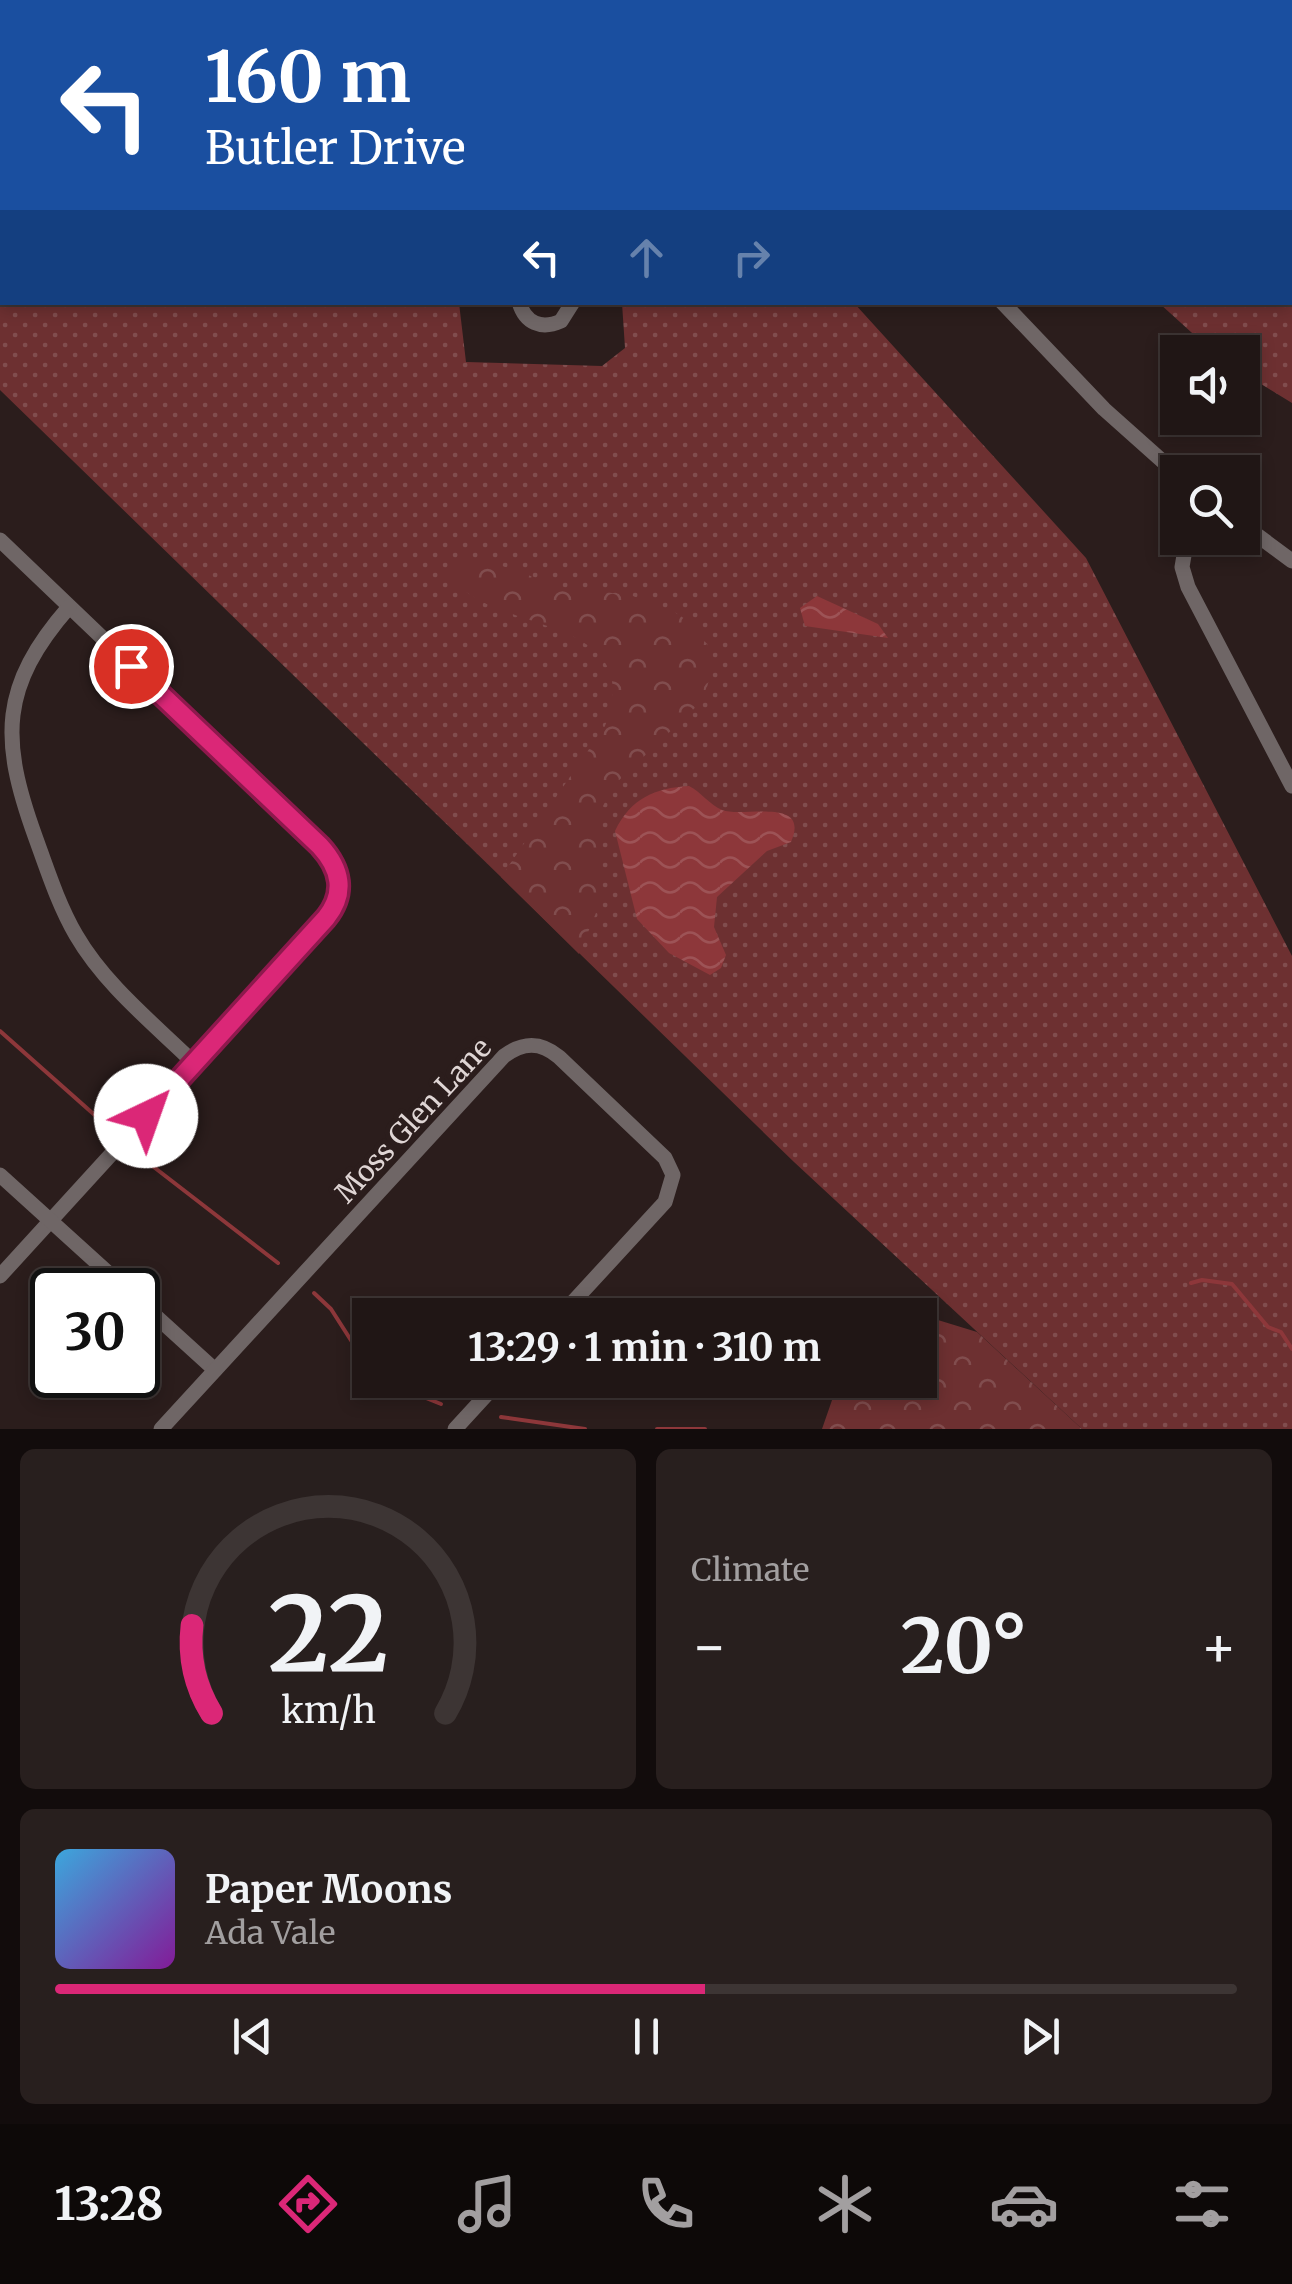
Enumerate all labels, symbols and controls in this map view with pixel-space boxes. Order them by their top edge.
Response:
text: 160 m [205,33,411,121]
icon: left [40,40,170,170]
text: Butler Drive [205,120,465,176]
icon: left [514,230,569,285]
icon: ahead [619,230,674,285]
icon: right [724,230,779,285]
map controls [1160,335,1260,555]
button: sound [1160,335,1260,435]
button: search [1160,455,1260,555]
pin [89,624,174,709]
icon: arrive [104,639,159,694]
street label: Moss Glen Lane [327,1030,499,1210]
position arrow [94,1064,198,1168]
speed limit sign: 30 [30,1268,160,1398]
text: 13:29 · 1 min · 310 m [468,1324,821,1371]
text: Climate [691,1550,809,1590]
text: 22 [267,1569,389,1699]
text: 20° [900,1599,1028,1693]
text: − [691,1612,728,1681]
text: + [1200,1612,1237,1681]
text: km/h [281,1688,375,1733]
text: Paper Moons [205,1866,452,1913]
text: Ada Vale [205,1913,335,1953]
icon: previous [225,2009,280,2064]
icon: pause [619,2009,674,2064]
icon: next [1013,2009,1068,2064]
icon: directions [273,2169,343,2239]
icon: music [452,2169,522,2239]
icon: phone [631,2169,701,2239]
icon: climate [810,2169,880,2239]
icon: car [989,2169,1059,2239]
icon: filters [1167,2169,1237,2239]
text: 13:28 [54,2176,164,2232]

